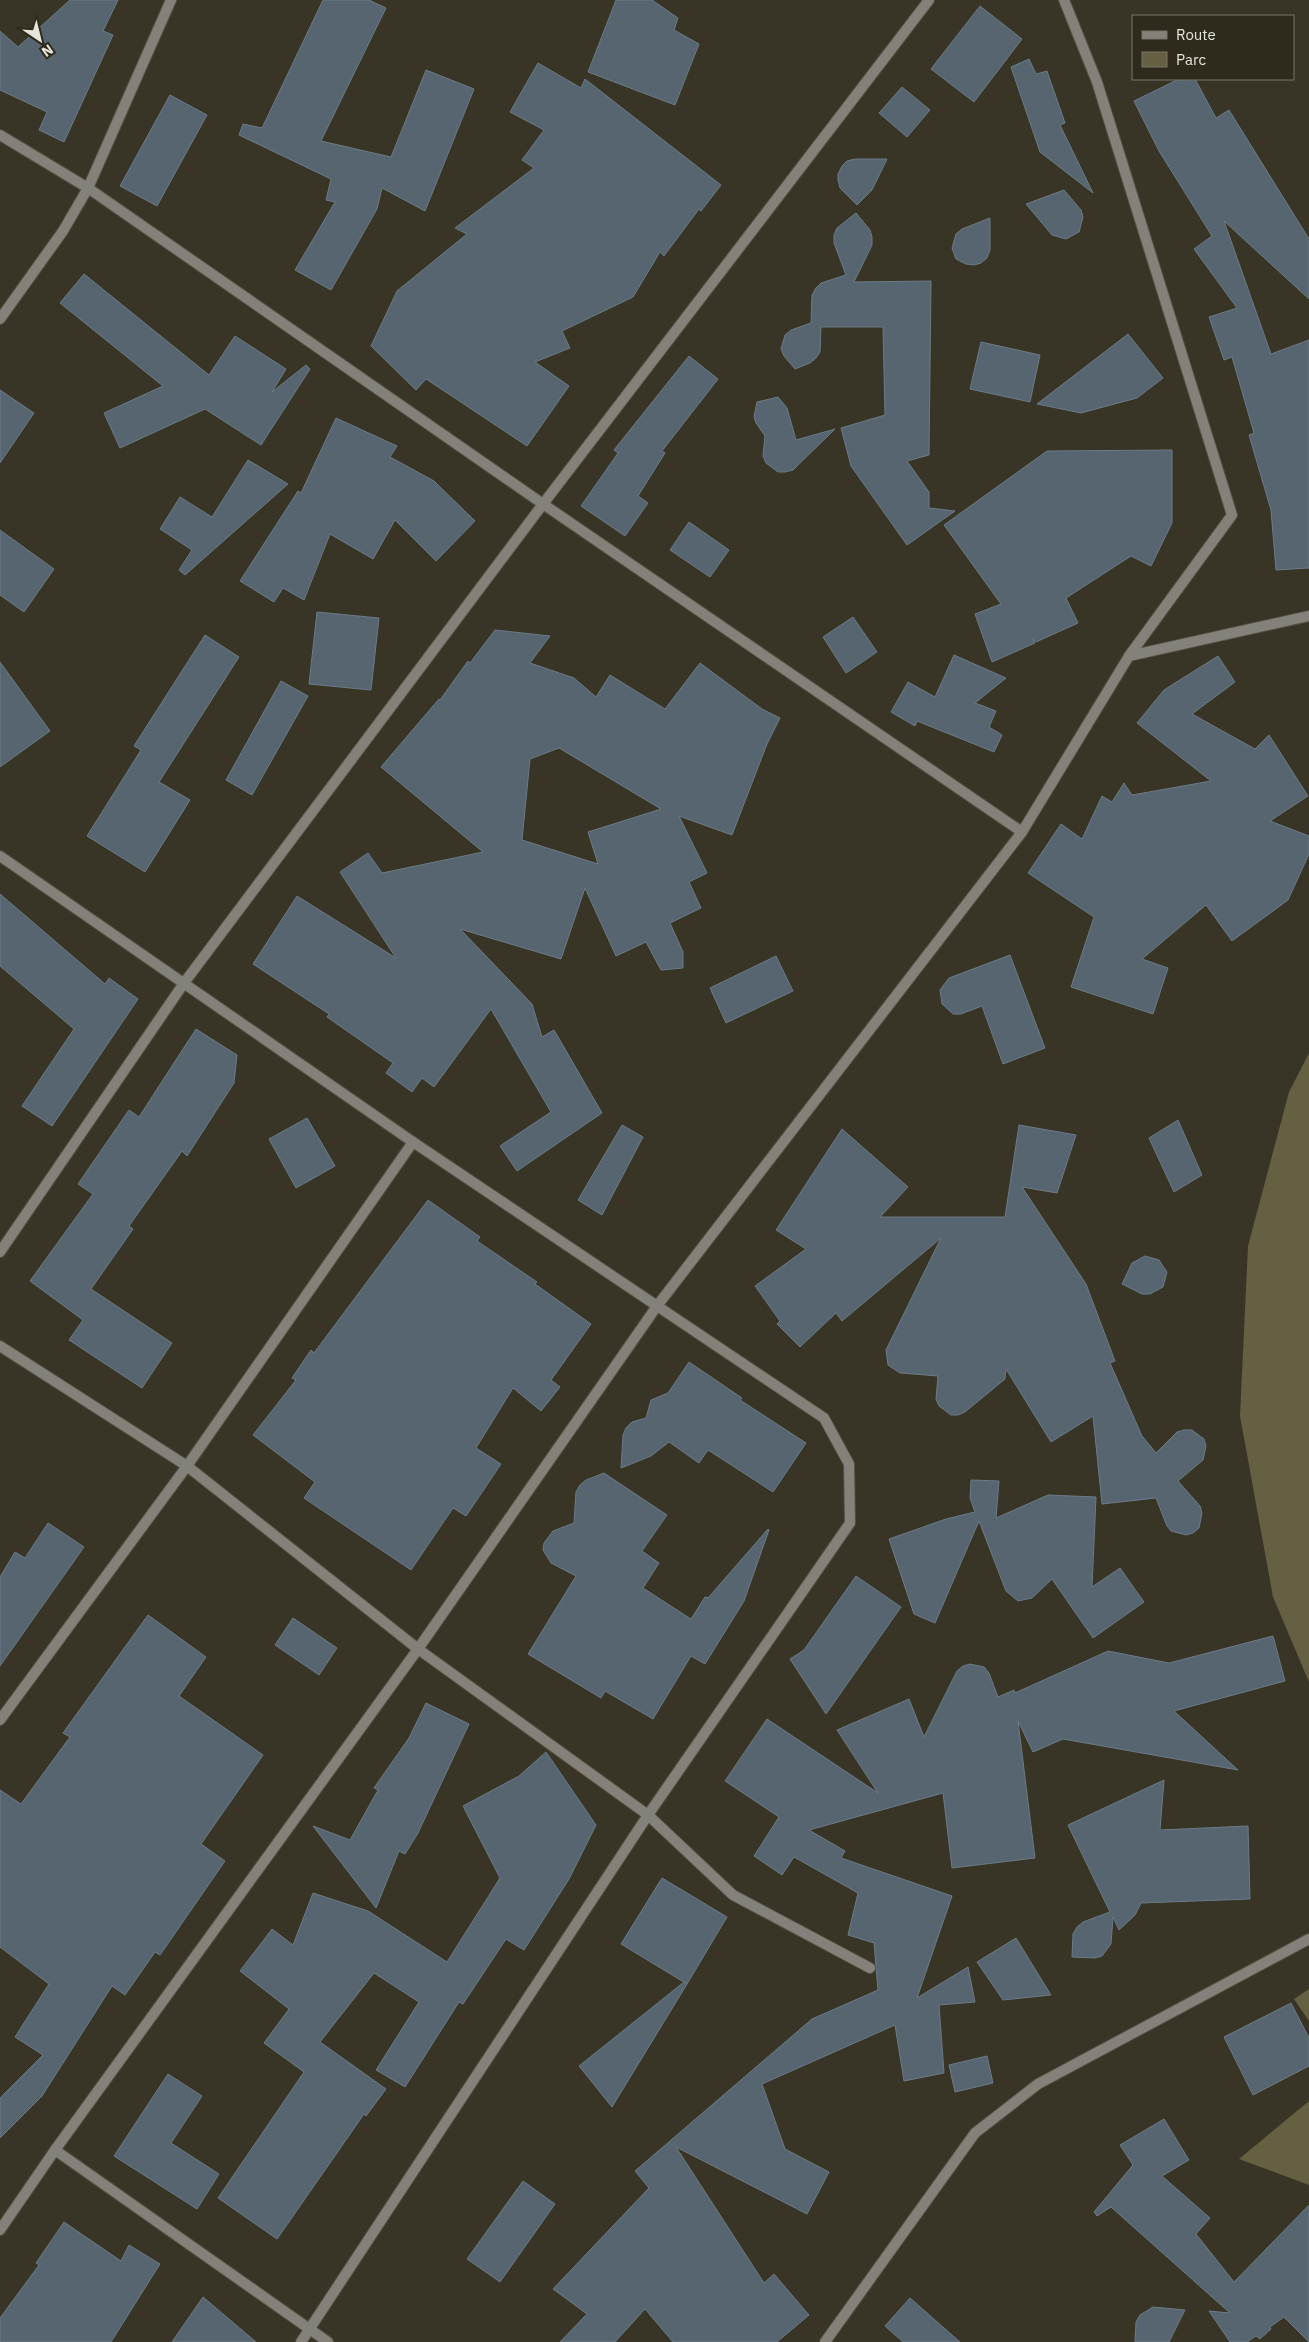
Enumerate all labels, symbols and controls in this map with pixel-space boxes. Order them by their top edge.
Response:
north arrow [15,15,65,65]
legend [1132,15,1294,80]
text: Route [1176,25,1216,44]
text: N [38,40,57,61]
text: Parc [1176,50,1206,69]

